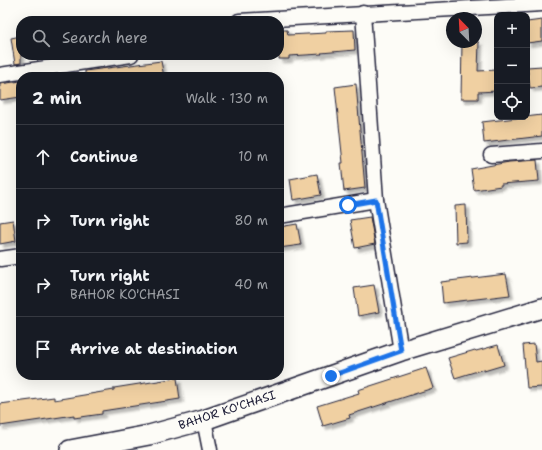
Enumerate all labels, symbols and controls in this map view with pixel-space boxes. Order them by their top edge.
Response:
north arrow [446,12,482,48]
map controls [494,12,530,120]
button: + [494,12,530,48]
search box [16,16,284,60]
icon: search [30,27,52,49]
text: Search here [62,28,148,48]
button: − [494,48,530,84]
button: locate [494,84,530,120]
text: 2 min [32,87,82,109]
text: Walk · 130 m [186,90,268,107]
icon: ahead [32,146,54,168]
text: Continue [70,147,138,167]
text: 10 m [238,148,268,165]
route start [339,196,357,214]
icon: right [32,210,54,232]
text: Turn right [70,211,150,231]
text: 80 m [234,212,268,229]
text: Turn right [70,266,150,286]
icon: right [32,274,54,296]
text: 40 m [234,276,268,293]
text: BAHOR KO'CHASI [70,286,180,303]
icon: arrive [32,338,54,360]
text: Arrive at destination [70,339,238,359]
route end [322,367,340,385]
street label: BAHOR KO'CHASI [176,387,278,433]

